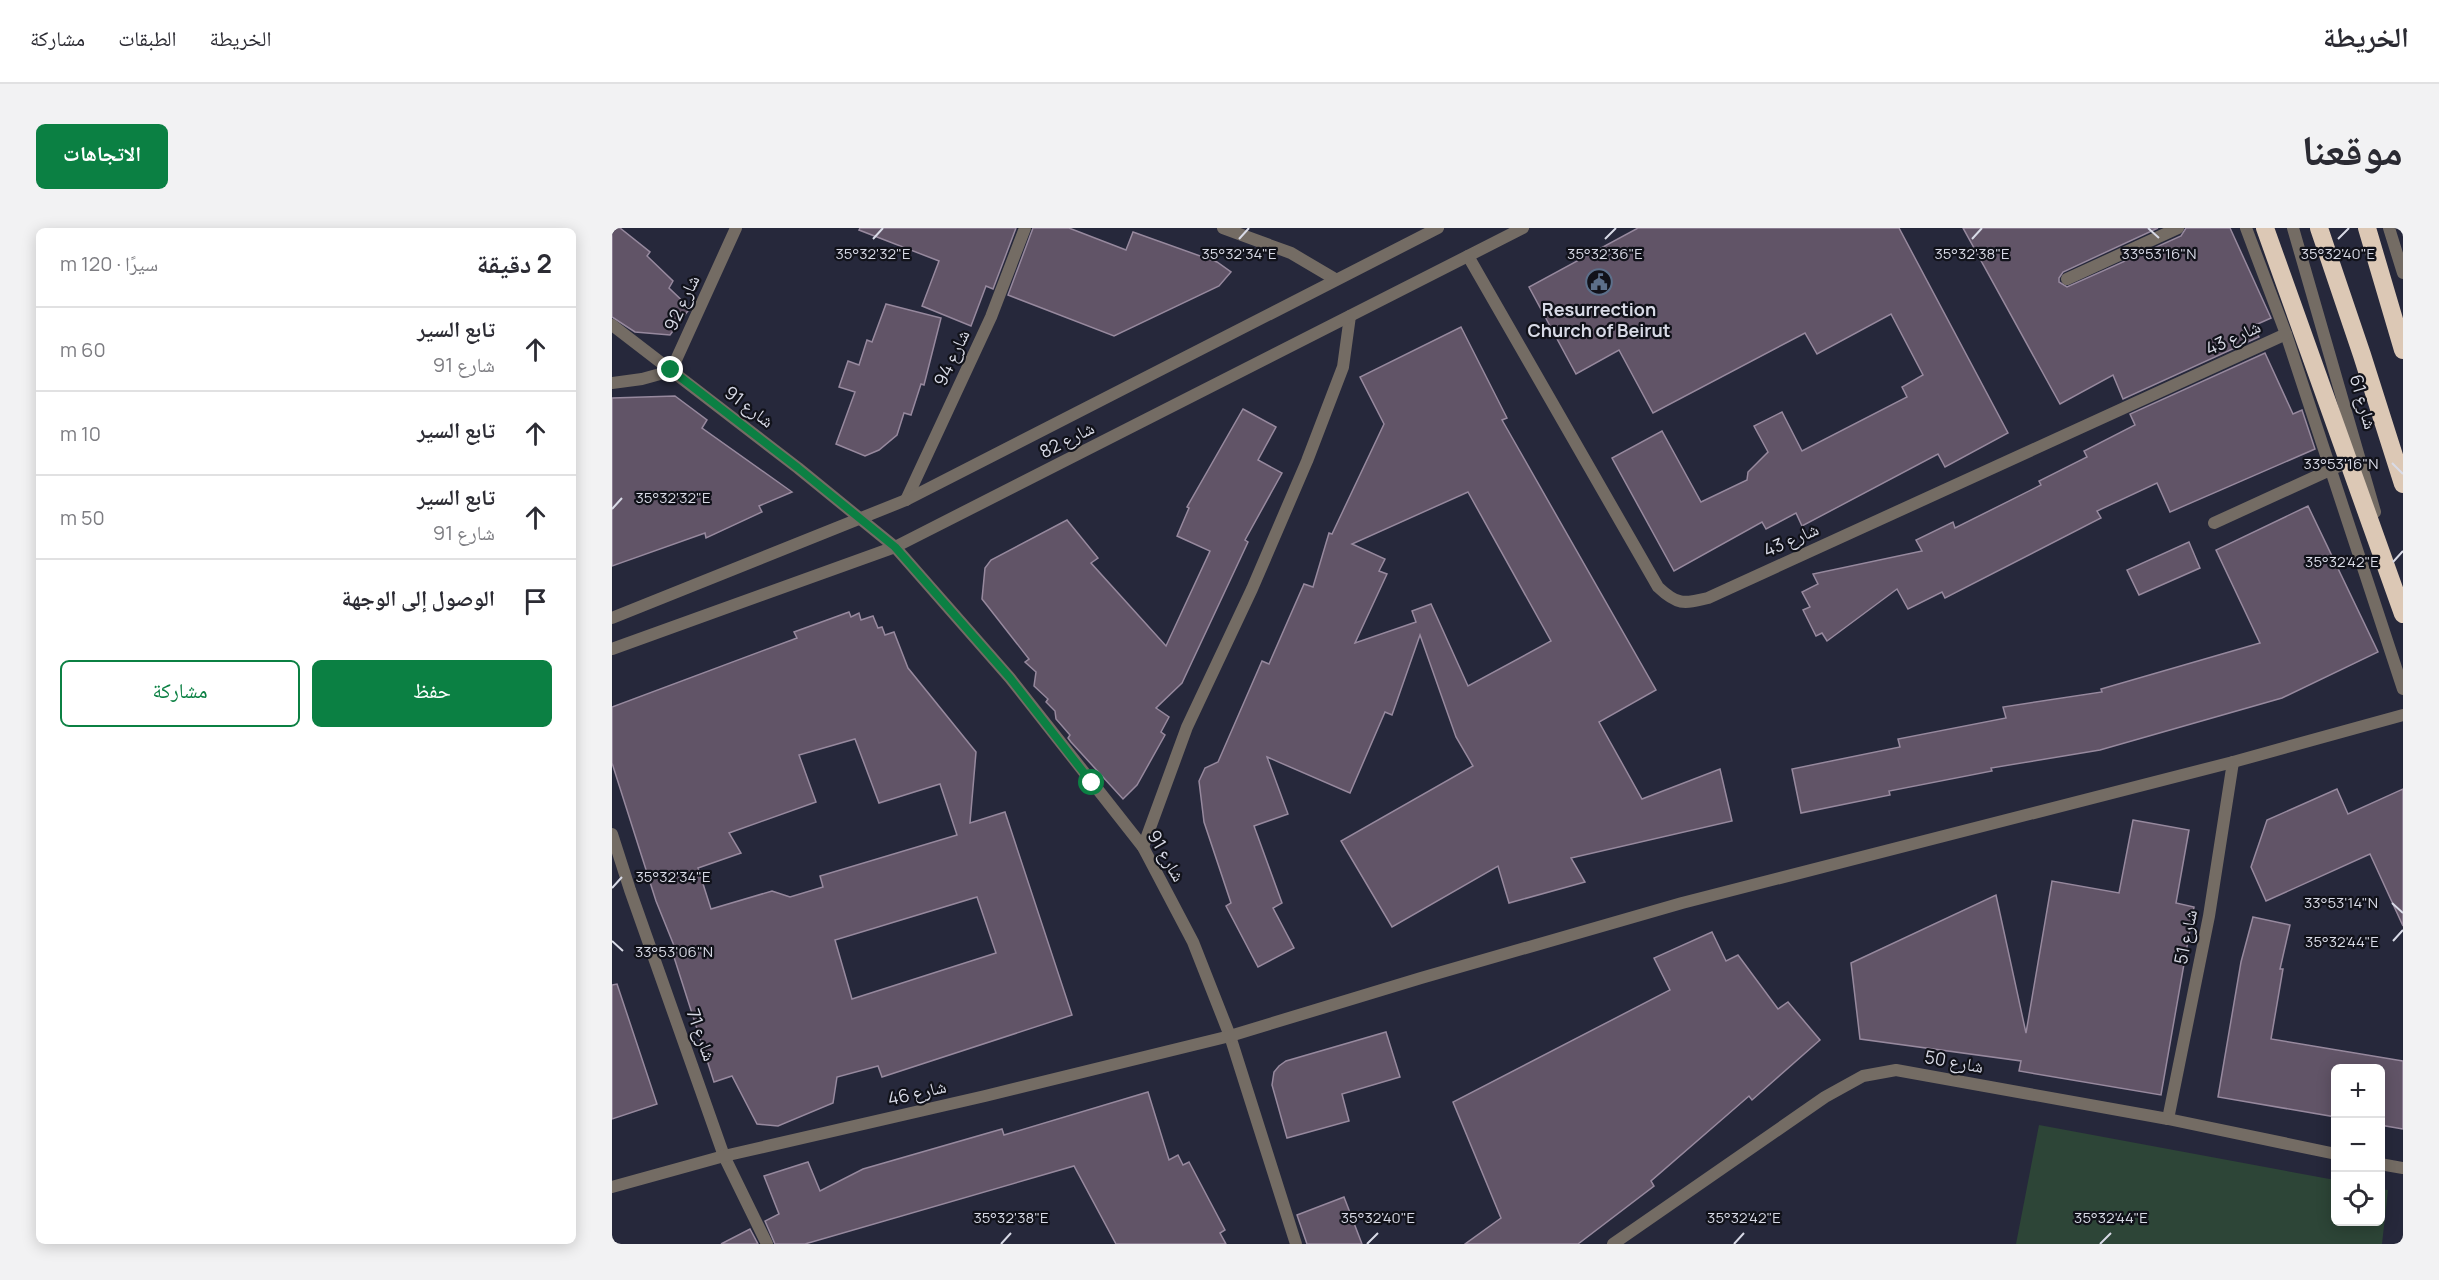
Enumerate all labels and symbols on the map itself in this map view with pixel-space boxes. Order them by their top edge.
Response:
text: 35°32'32"E [835,243,911,264]
text: 35°32'34"E [1202,243,1276,264]
text: 35°32'36"E [1567,243,1643,264]
text: 35°32'38"E [1934,243,2010,264]
text: 33°53'16"N [2122,243,2196,264]
text: 35°32'40"E [2301,243,2375,264]
public building icon: Resurrection Church of Beirut [1584,267,1614,297]
street label: شارع 92 [658,271,704,335]
place label: Resurrection Church of Beirut [1527,297,1671,342]
street label: شارع 43 [2201,314,2264,360]
street label: شارع 94 [928,325,975,390]
route end [657,356,683,382]
street label: شارع 61 [2345,372,2383,432]
street label: شارع 91 [720,380,779,433]
street label: شارع 82 [1035,415,1098,463]
text: 33°53'16"N [2304,453,2378,474]
text: 35°32'32"E [635,487,711,508]
street label: شارع 43 [1759,516,1822,562]
text: 35°32'42"E [2305,551,2379,572]
route start [1078,769,1104,795]
street label: شارع 91 [1142,825,1191,886]
text: 35°32'34"E [636,866,710,887]
text: 33°53'14"N [2304,892,2378,913]
street label: شارع 51 [2168,907,2202,966]
text: 35°32'44"E [2305,931,2379,952]
text: 33°53'06"N [635,941,713,962]
street label: شارع 71 [681,1005,722,1064]
street label: شارع 50 [1923,1044,1985,1078]
street label: شارع 46 [885,1074,949,1110]
text: 35°32'38"E [973,1207,1049,1228]
text: 35°32'40"E [1341,1207,1415,1228]
text: 35°32'42"E [1707,1207,1781,1228]
text: 35°32'44"E [2074,1207,2148,1228]

